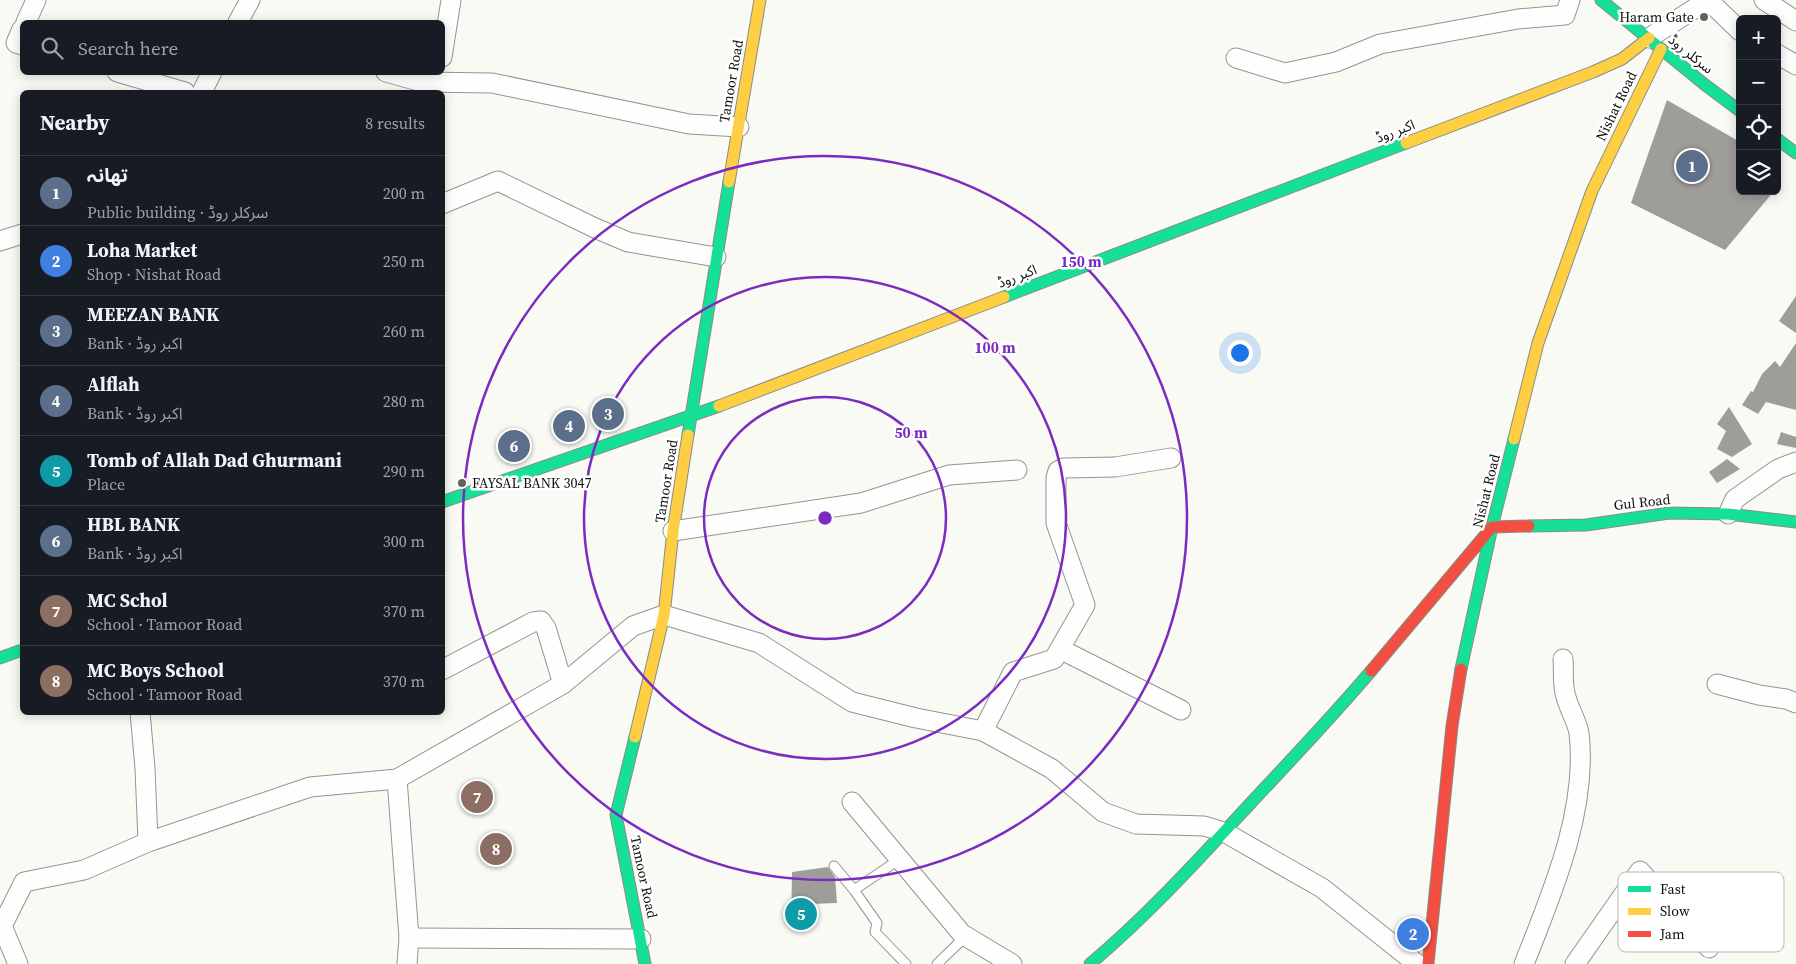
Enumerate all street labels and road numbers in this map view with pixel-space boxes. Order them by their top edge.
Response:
street label: سرکلر روڈ [1664,30,1718,78]
street label: Tamoor Road [714,38,748,124]
street label: Nishat Road [1590,68,1642,144]
street label: اکبر روڈ [1372,114,1418,148]
street label: اکبر روڈ [994,259,1040,293]
street label: Tamoor Road [650,438,682,524]
street label: Nishat Road [1467,452,1505,530]
street label: Gul Road [1613,489,1671,515]
street label: Tamoor Road [626,834,663,920]

